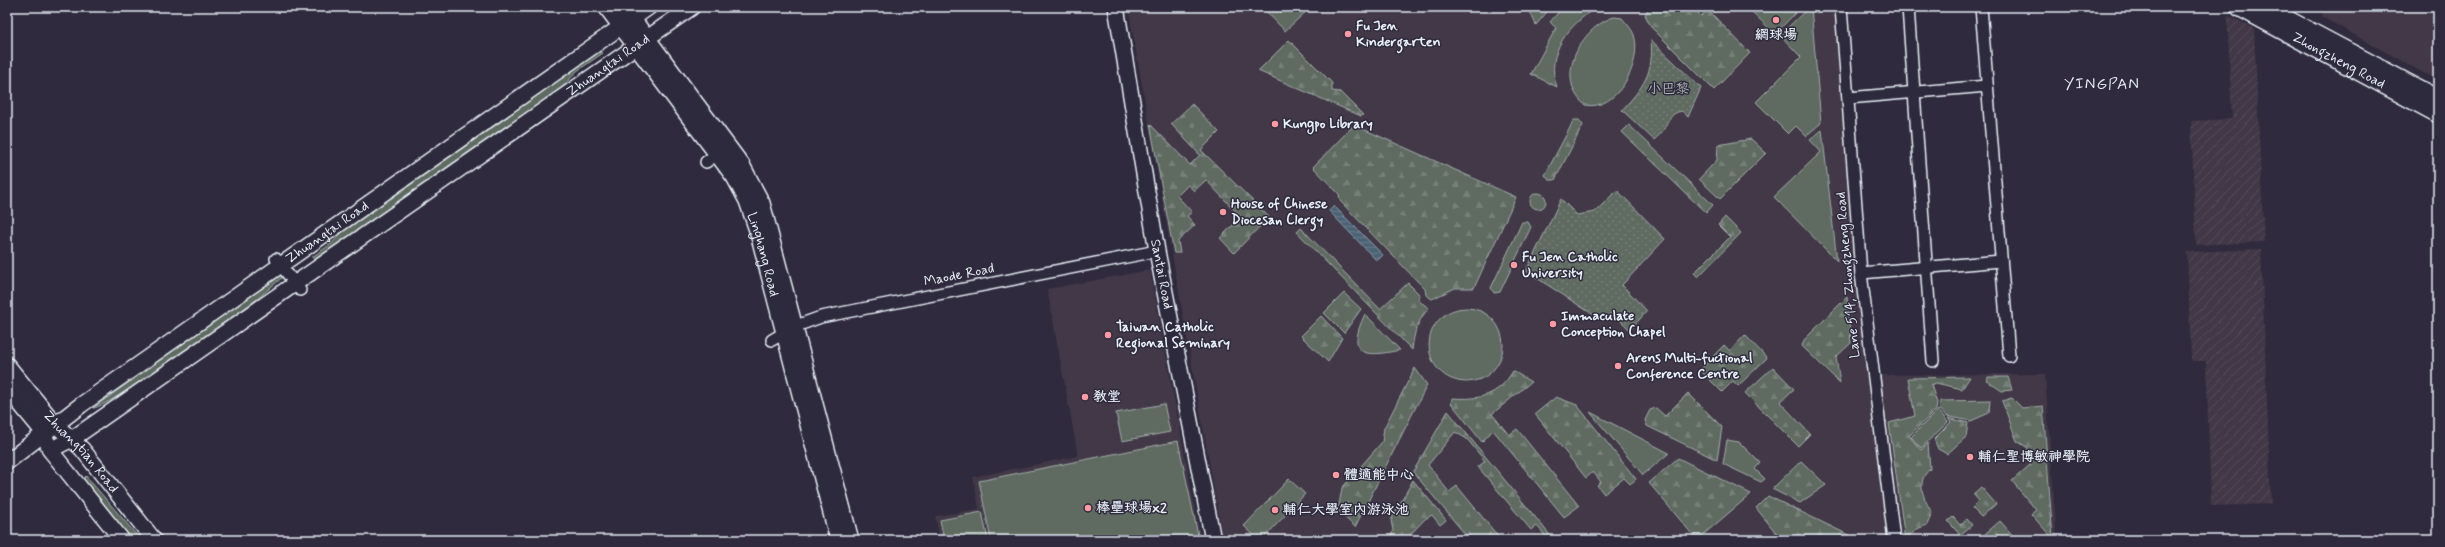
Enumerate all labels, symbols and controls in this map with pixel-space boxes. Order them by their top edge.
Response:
marker: 網球場 [1771,15,1781,25]
place label: Fu Jen Kindergarten [1356,17,1441,54]
place label: 網球場 [1755,26,1797,44]
street label: Zhongzheng Road [2289,28,2388,93]
marker: Fu Jen Kindergarten [1343,29,1353,39]
street label: Zhuangtai Road [563,30,653,101]
district label: YINGPAN [2064,74,2140,95]
park label: 小巴黎 [1647,80,1690,98]
place label: Kungpo Library [1283,115,1373,135]
marker: Kungpo Library [1270,119,1280,129]
street label: Lane 514, Zhongzheng Road [1832,191,1866,359]
place label: House of Chinese Diocesan Clergy [1231,195,1328,232]
street label: Zhuangtai Road [282,197,372,268]
marker: House of Chinese Diocesan Clergy [1218,207,1228,217]
street label: Linghang Road [743,210,783,299]
street label: Santai Road [1146,238,1177,311]
place label: Fu Jen Catholic University [1522,248,1618,282]
street label: Maode Road [922,259,996,291]
marker: Fu Jen Catholic University [1509,260,1519,270]
place label: Immaculate Conception Chapel [1561,307,1666,341]
place label: Taiwan Catholic Regional Seminary [1116,318,1231,355]
marker: Immaculate Conception Chapel [1548,319,1558,329]
marker: Taiwan Catholic Regional Seminary [1103,330,1113,340]
place label: Arens Multi-fuctional Conference Centre [1626,349,1753,383]
marker: Arens Multi-fuctional Conference Centre [1613,361,1623,371]
place label: 教堂 [1093,388,1121,406]
marker: 教堂 [1080,392,1090,402]
street label: Zhuangtian Road [39,407,122,497]
place label: 輔仁聖博敏神學院 [1977,448,2090,466]
marker: 輔仁聖博敏神學院 [1965,452,1975,462]
place label: 體適能中心 [1344,466,1414,484]
marker: 體適能中心 [1331,470,1341,480]
place label: 棒壘球場x2 [1096,499,1167,517]
place label: 輔仁大學室內游泳池 [1282,501,1409,519]
marker: 棒壘球場x2 [1083,503,1093,513]
marker: 輔仁大學室內游泳池 [1270,505,1280,515]

